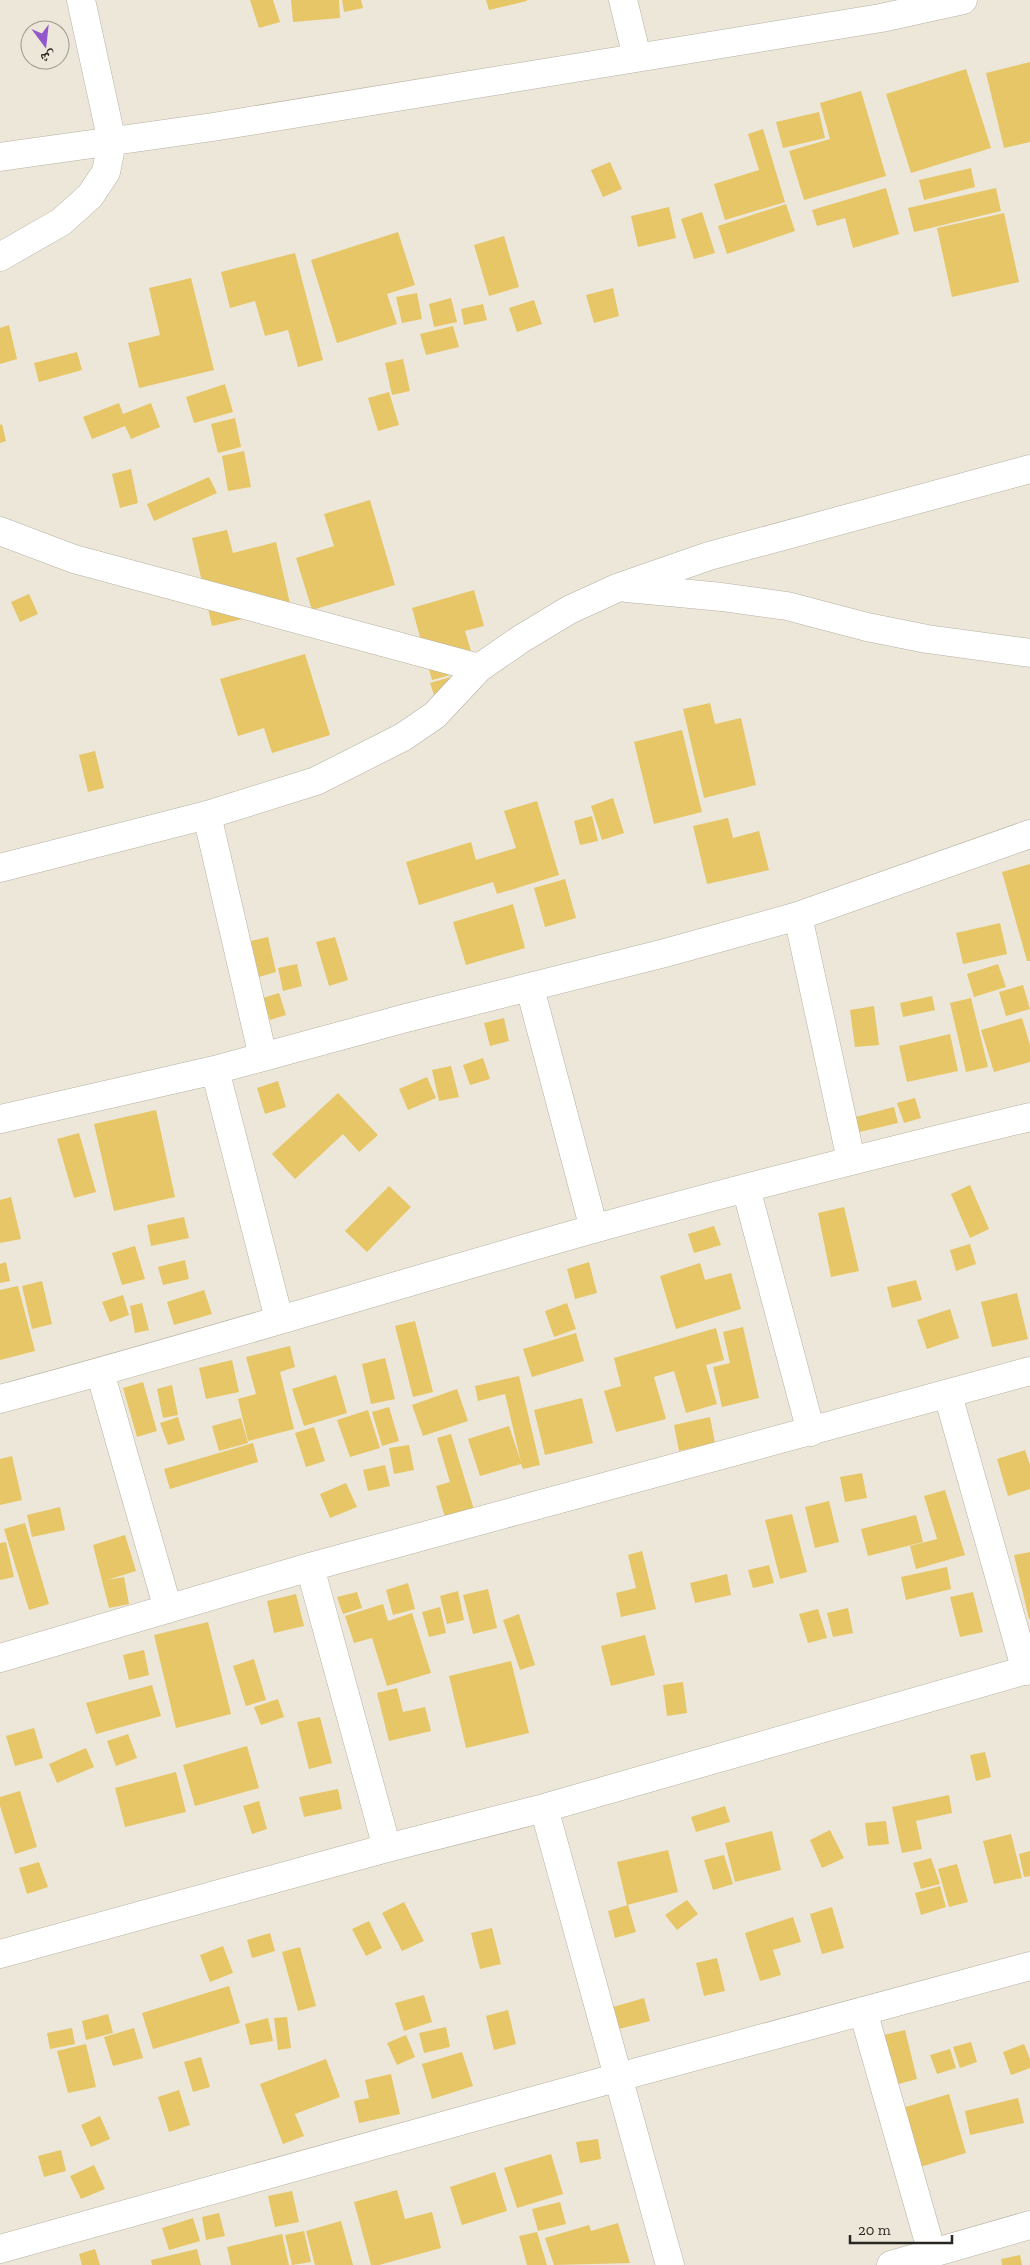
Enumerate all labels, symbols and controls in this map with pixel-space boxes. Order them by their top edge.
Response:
north arrow [20,20,70,70]
text: ش [39,47,58,67]
scale bar [850,2212,952,2244]
text: 20 m [858,2221,891,2239]

